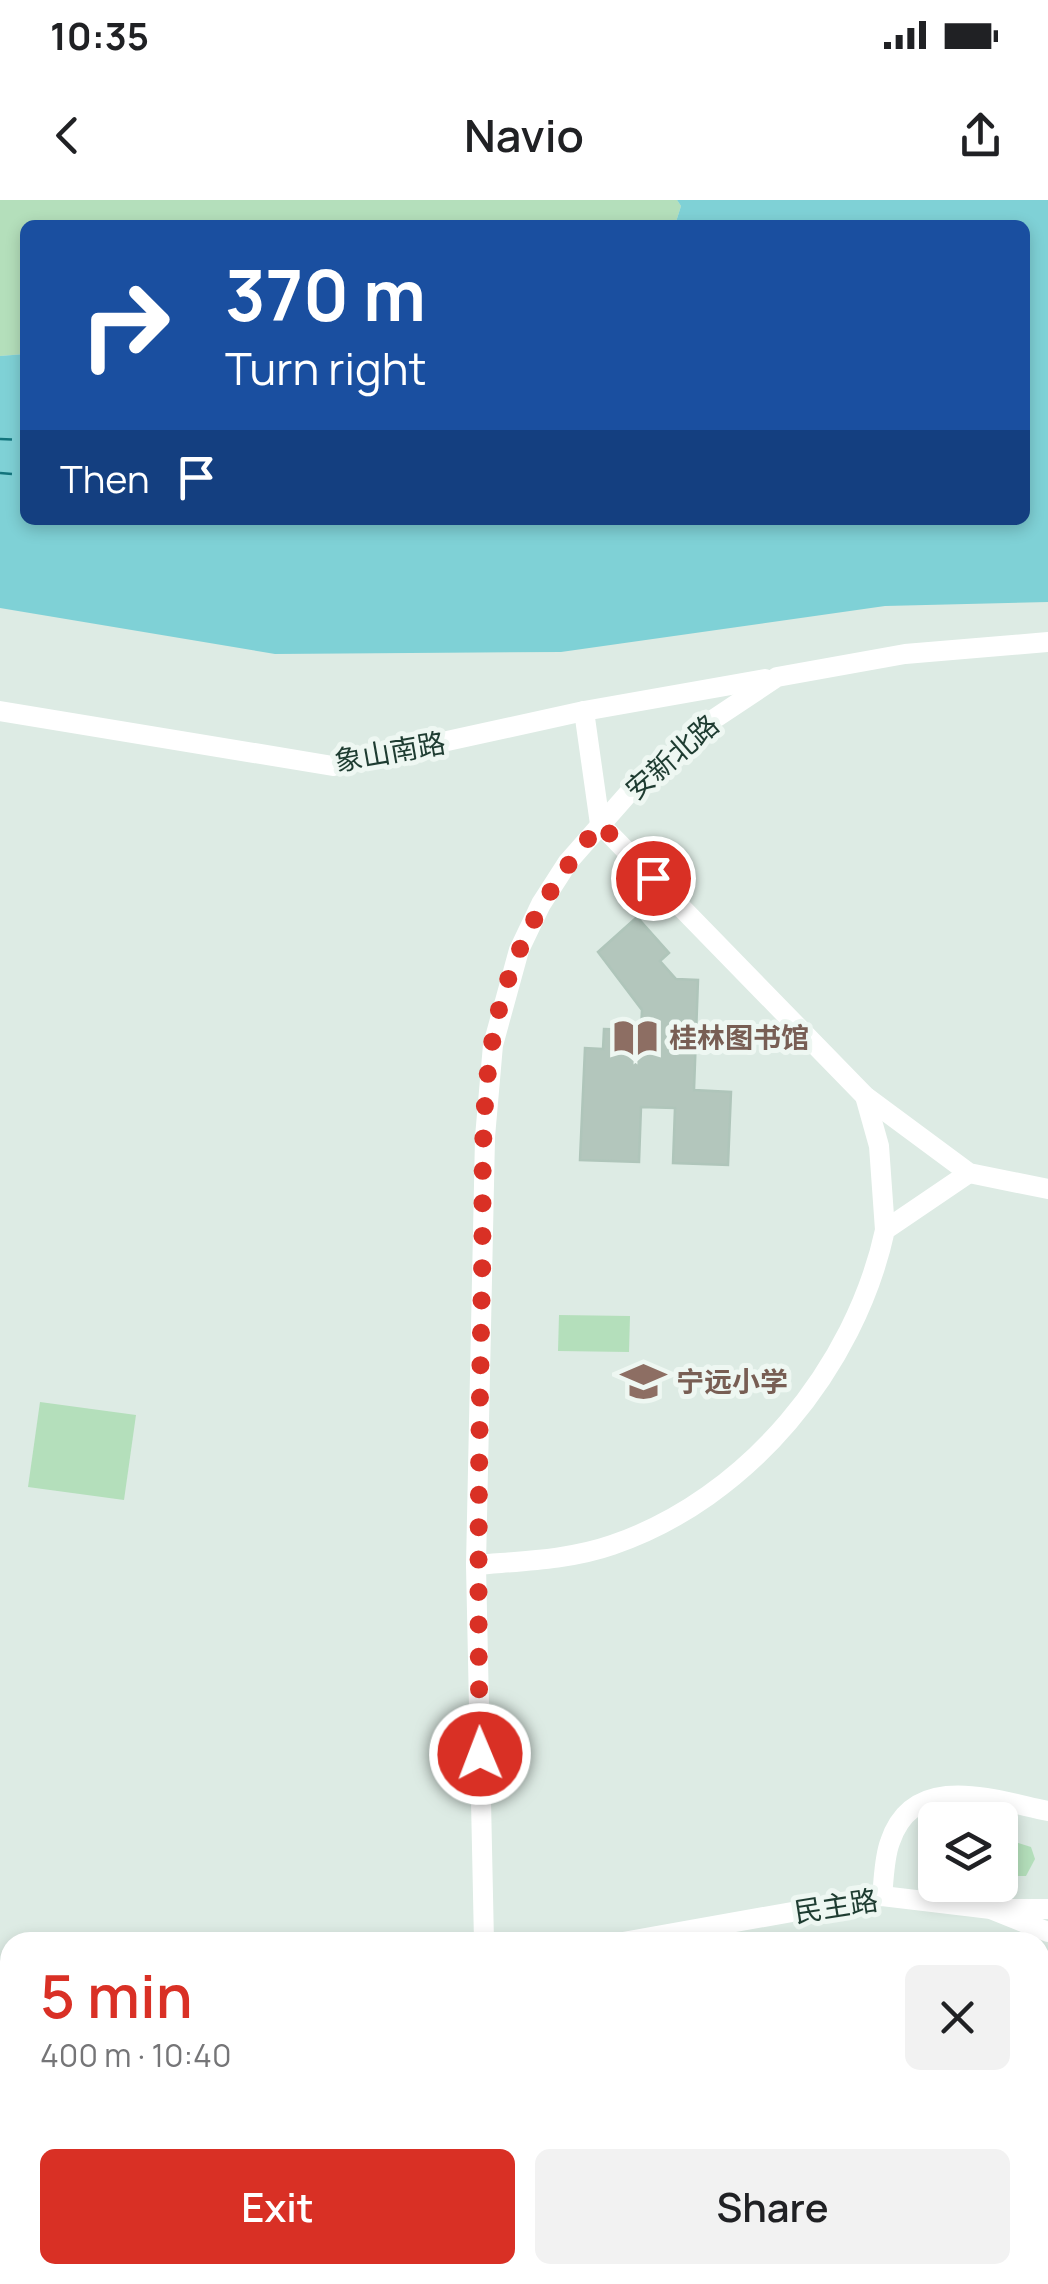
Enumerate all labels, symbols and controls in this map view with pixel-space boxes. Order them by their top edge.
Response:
text: 10:35 [50,9,149,61]
text: Navio [464,104,584,166]
icon: back [40,108,95,163]
icon: share [953,108,1008,163]
text: 370 m [225,246,426,342]
icon: right [60,260,190,390]
text: Turn right [225,337,426,399]
icon: arrive [169,450,224,505]
text: Then [60,452,149,504]
street label: 安新北路 [617,705,726,807]
street label: 象山南路 [331,723,448,779]
pin [611,836,696,921]
icon: arrive [626,851,681,906]
library icon: 桂林图书馆 [612,1014,660,1062]
place label: 桂林图书馆 [669,1018,809,1056]
school or university icon: 宁远小学 [619,1358,667,1406]
place label: 宁远小学 [676,1362,788,1400]
position arrow [428,1702,532,1806]
map controls [918,1802,1018,1902]
button: layers [918,1802,1018,1902]
street label: 民主路 [791,1880,880,1930]
text: 5 min [40,1954,193,2036]
button: close [905,1965,1010,2070]
text: 400 m · 10:40 [40,2033,231,2077]
button: Exit [40,2149,515,2264]
button: Share [535,2149,1010,2264]

